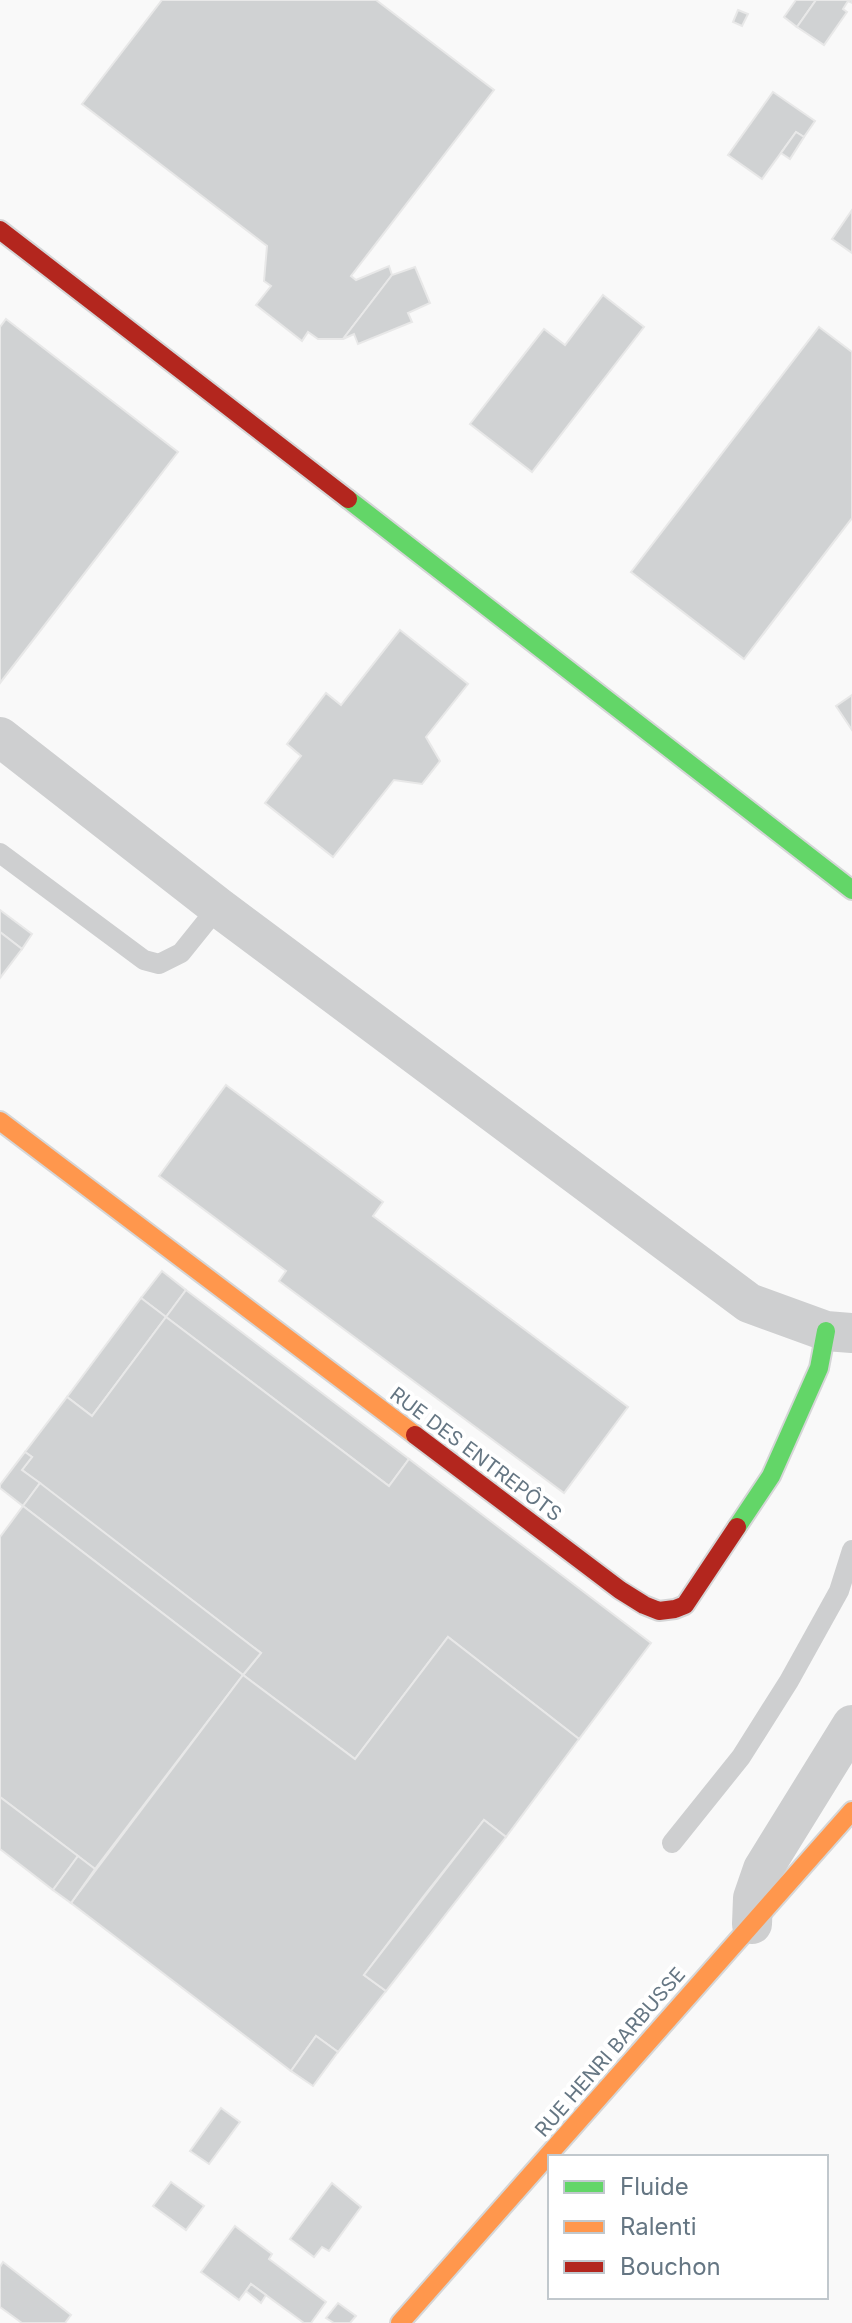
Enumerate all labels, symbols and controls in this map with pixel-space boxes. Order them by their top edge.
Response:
street label: RUE DES ENTREPÔTS [386,1382,566,1526]
street label: RUE HENRI BARBUSSE [530,1962,690,2142]
legend [548,2155,828,2299]
text: Fluide [620,2172,689,2201]
text: Ralenti [620,2212,696,2241]
text: Bouchon [620,2252,721,2281]

